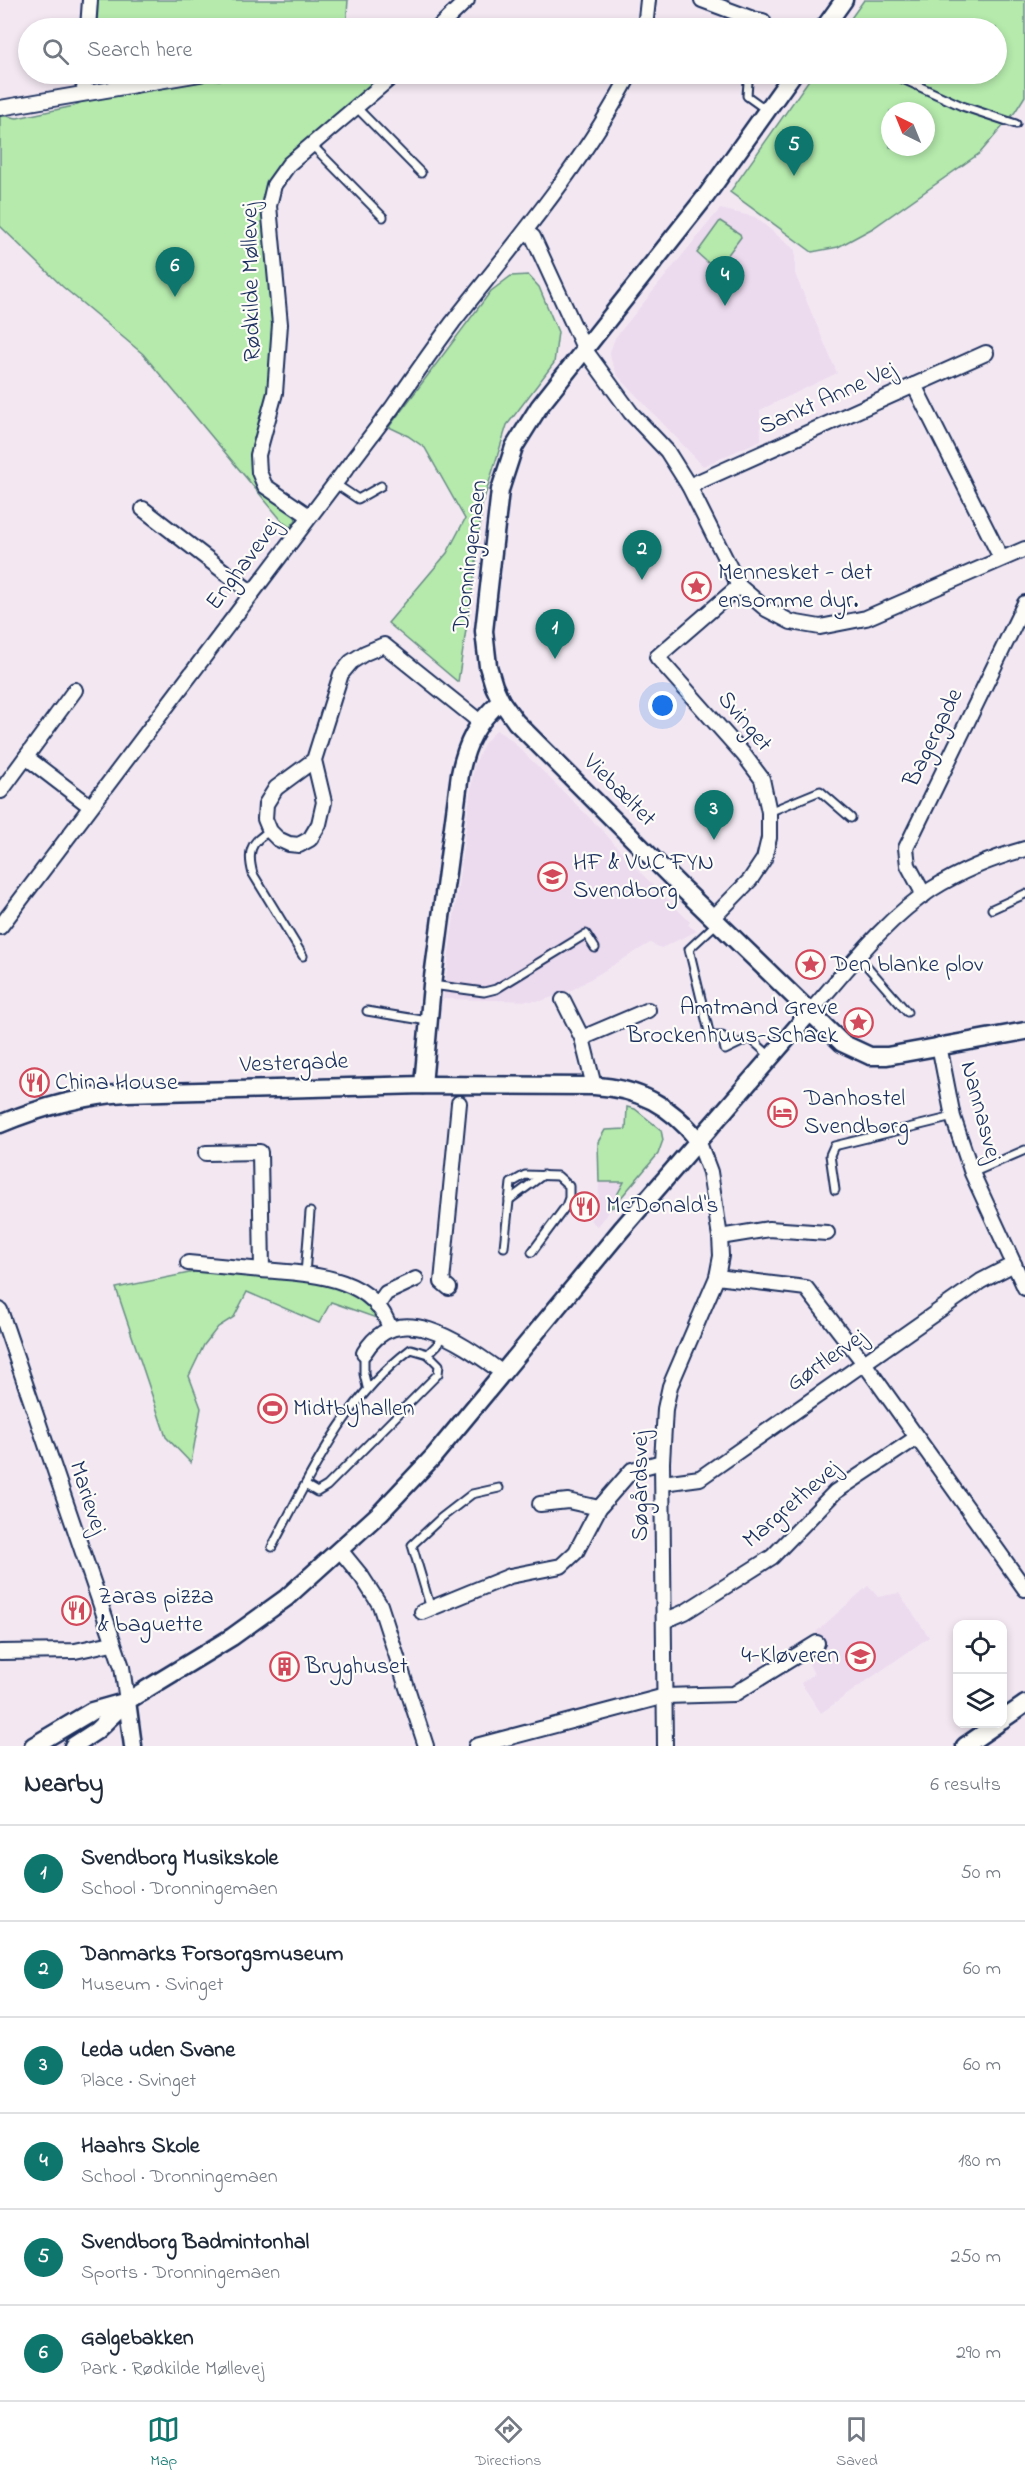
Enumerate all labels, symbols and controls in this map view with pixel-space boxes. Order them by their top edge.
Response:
search box [18,18,1007,84]
icon: search [39,35,72,68]
text: Search here [87,35,192,67]
north arrow [881,102,935,156]
pin: 5 [774,126,814,176]
street label: Rødkilde Møllevej [233,201,271,362]
pin: 6 [156,248,195,297]
pin: 4 [706,256,744,306]
street label: Sankt Anne Vej [754,353,903,445]
street label: Dronningemaen [444,478,498,635]
street label: Enghavevej [198,511,291,618]
pin: 2 [622,530,662,580]
place label: Mennesket - det ensomme dyr. [718,556,873,620]
place icon: Mennesket - det ensomme dyr. [681,571,713,603]
pin: 1 [536,610,574,659]
street label: Bagergade [895,682,973,794]
street label: Svinget [708,684,780,760]
your location [648,691,677,720]
street label: Viebæltet [574,746,664,836]
pin: 3 [694,790,734,840]
place label: HF & VUC FYN Svendborg [573,846,714,909]
school or university icon: HF & VUC FYN Svendborg [536,861,568,893]
place label: Den blanke plov [830,948,984,983]
place icon: Den blanke plov [794,949,826,981]
place label: Amtmand Greve Brockenhuus-Schack [626,991,838,1054]
place icon: Amtmand Greve Brockenhuus-Schack [843,1006,875,1038]
street label: Vestergade [238,1045,349,1083]
street label: Nannasvej [950,1057,1011,1168]
place label: China House [55,1066,178,1101]
restaurant icon: China House [18,1067,50,1099]
place label: Danhostel Svendborg [803,1082,909,1145]
hotel icon: Danhostel Svendborg [767,1097,799,1129]
place label: McDonald's [606,1189,718,1224]
restaurant icon: McDonald's [569,1190,601,1222]
street label: Gørtlervej [780,1320,875,1401]
place label: Midtbyhallen [293,1392,414,1428]
sports icon: Midtbyhallen [256,1393,288,1425]
street label: Søgårdsvej [624,1430,659,1541]
street label: Margrethevej [735,1452,850,1557]
street label: Marievej [59,1457,116,1540]
place label: Zaras pizza & baguette [98,1580,214,1643]
restaurant icon: Zaras pizza & baguette [61,1595,93,1627]
map controls [953,1620,1007,1728]
button: locate [953,1620,1007,1674]
place label: 4-Kløveren [741,1639,839,1674]
school or university icon: 4-Kløveren [844,1640,876,1672]
place label: Bryghuset [304,1650,408,1686]
building icon: Bryghuset [268,1651,300,1683]
button: layers [953,1674,1007,1728]
text: Nearby [24,1766,103,1804]
text: 6 results [930,1771,1001,1800]
text: Svendborg Musikskole [81,1843,278,1875]
text: 1 [40,1859,47,1888]
text: 50 m [960,1859,1001,1888]
text: School · Dronningemaen [81,1875,278,1904]
text: Danmarks Forsorgsmuseum [81,1939,343,1971]
text: 2 [39,1955,48,1984]
text: 60 m [963,1955,1001,1984]
text: Museum · Svinget [81,1971,224,2000]
text: Leda uden Svane [81,2035,235,2067]
text: 3 [39,2051,48,2080]
text: 60 m [963,2051,1001,2080]
text: Place · Svinget [81,2067,196,2096]
text: Haahrs Skole [81,2131,200,2163]
text: 4 [39,2147,48,2176]
text: 180 m [958,2147,1001,2176]
text: School · Dronningemaen [81,2163,278,2192]
text: Svendborg Badmintonhal [81,2227,309,2259]
text: 5 [38,2243,49,2272]
text: 250 m [950,2243,1001,2272]
text: Sports · Dronningemaen [81,2259,280,2288]
text: Galgebakken [81,2323,194,2355]
text: 6 [39,2339,48,2368]
text: 290 m [956,2339,1001,2368]
text: Park · Rødkilde Møllevej [81,2355,264,2384]
tab: Map [147,2413,180,2473]
tab: Directions [475,2413,541,2473]
tab: Saved [836,2413,878,2473]

